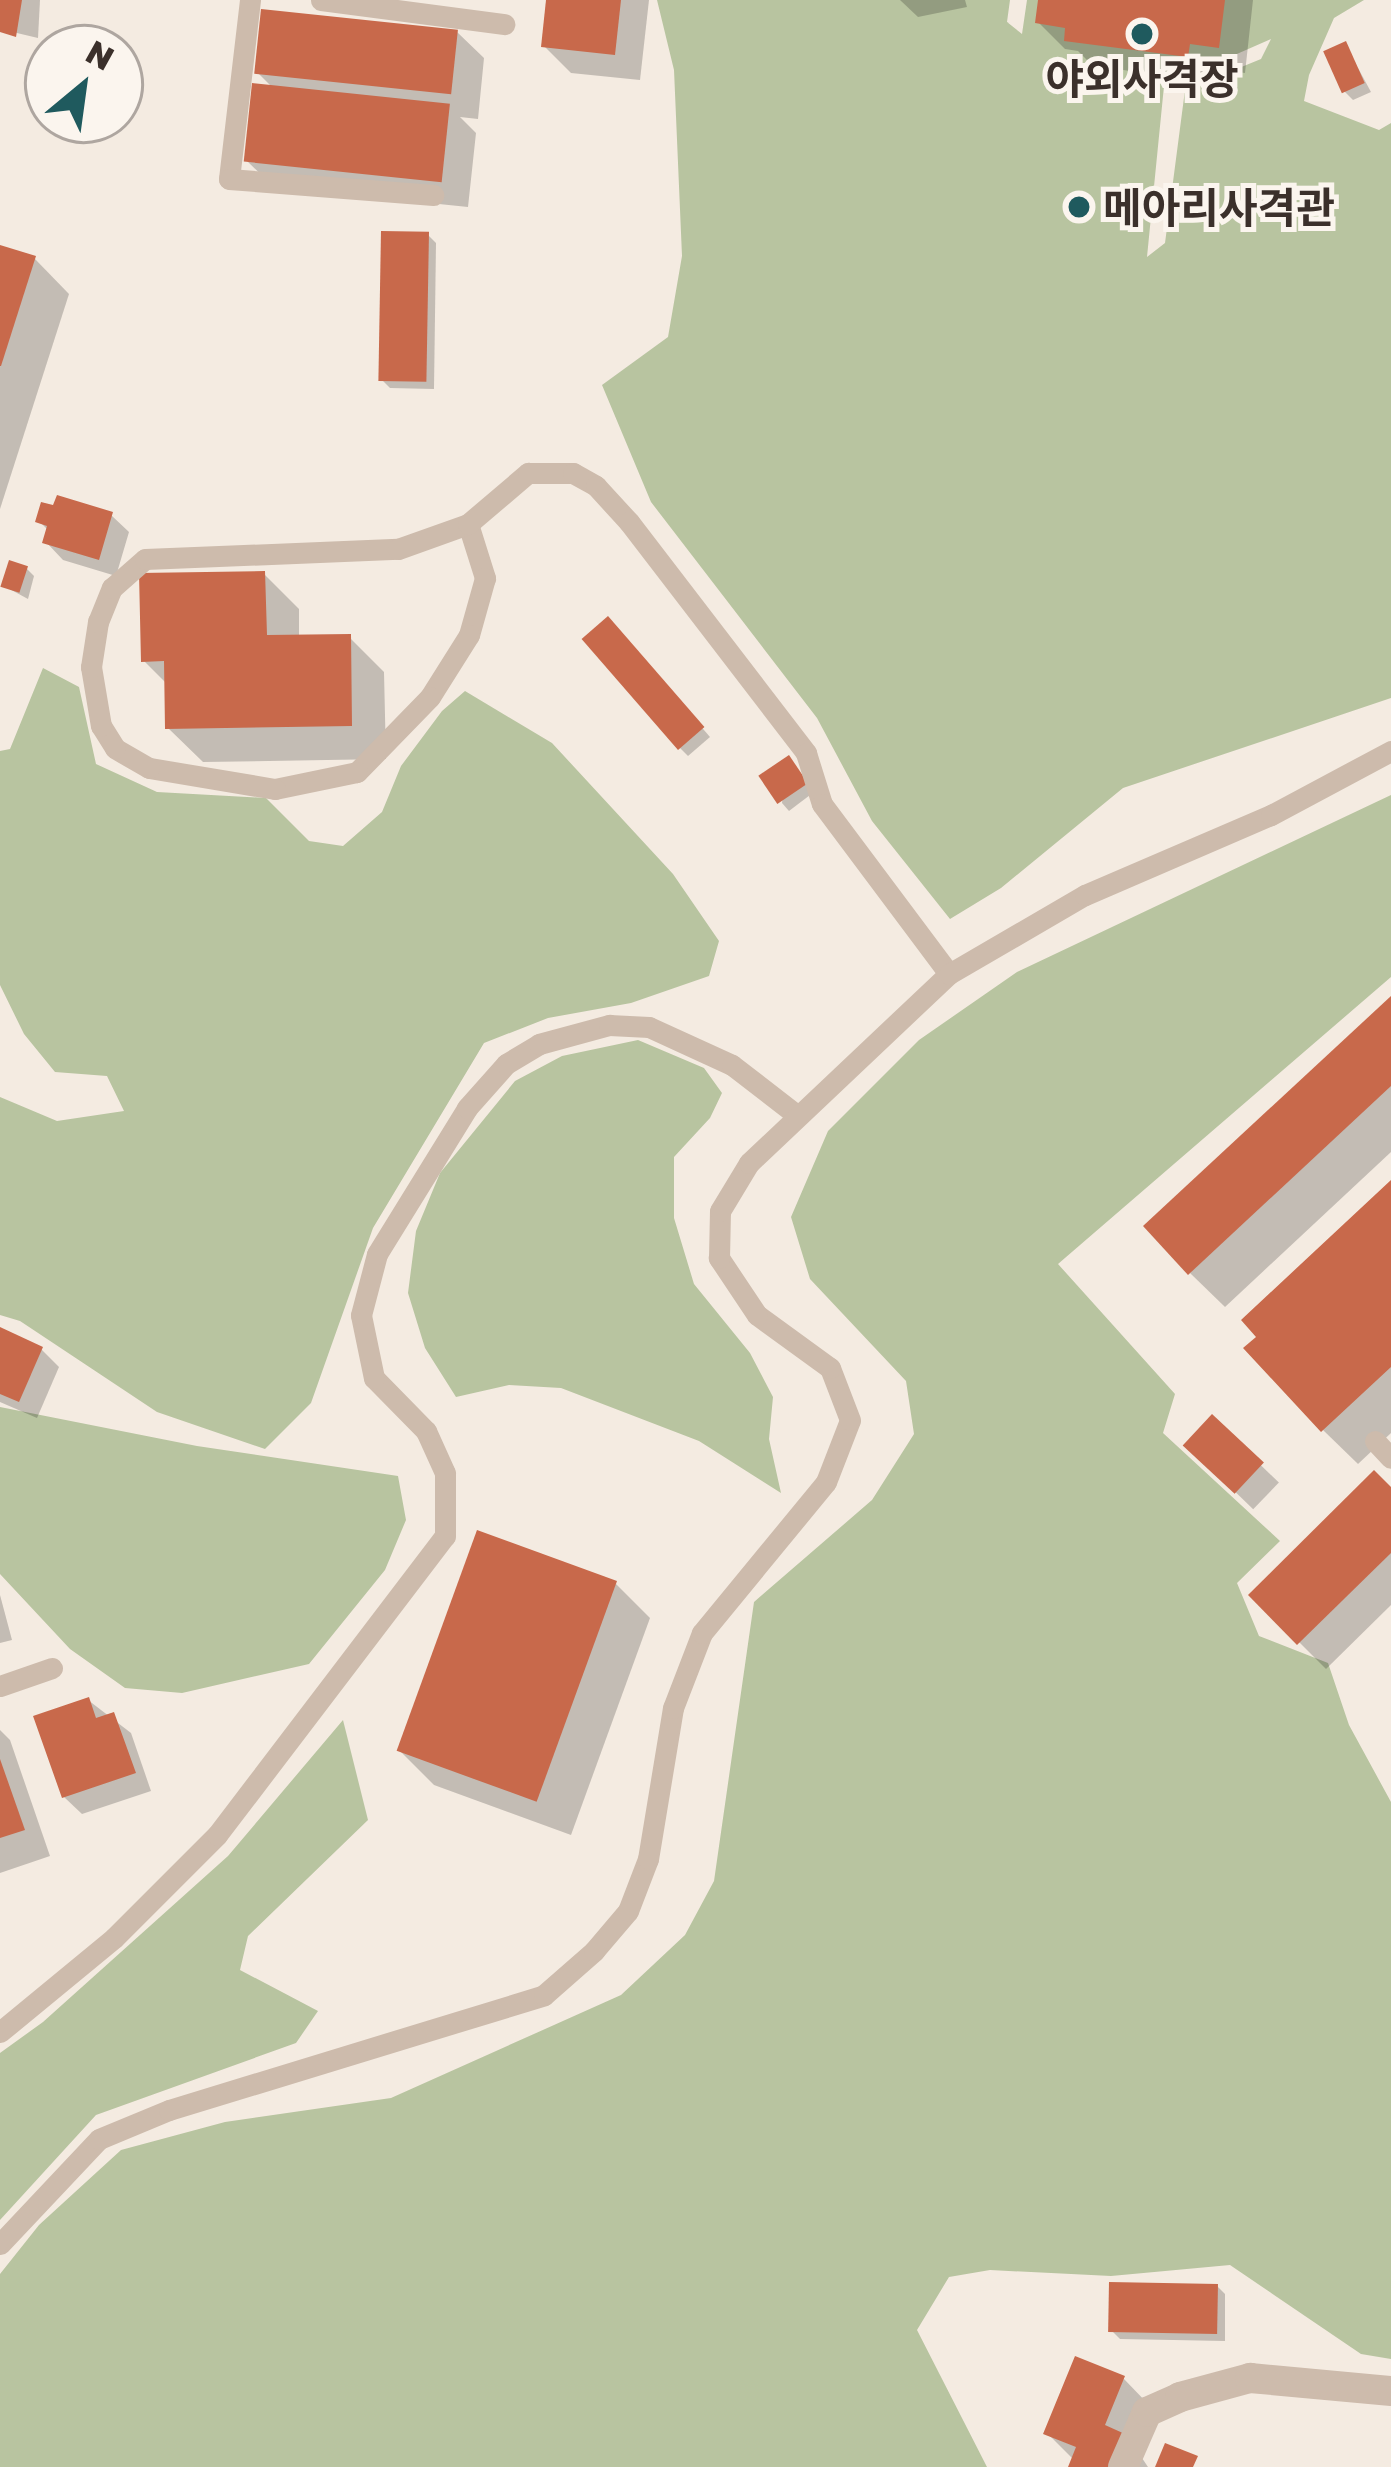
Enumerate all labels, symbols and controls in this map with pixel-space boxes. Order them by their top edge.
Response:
marker: 야외사격장 [1129,21,1155,47]
north arrow [24,24,144,144]
text: N [80,32,121,78]
place label: 야외사격장 [1045,53,1239,103]
place label: 메아리사격관 [1103,182,1335,232]
marker: 메아리사격관 [1066,194,1092,220]

